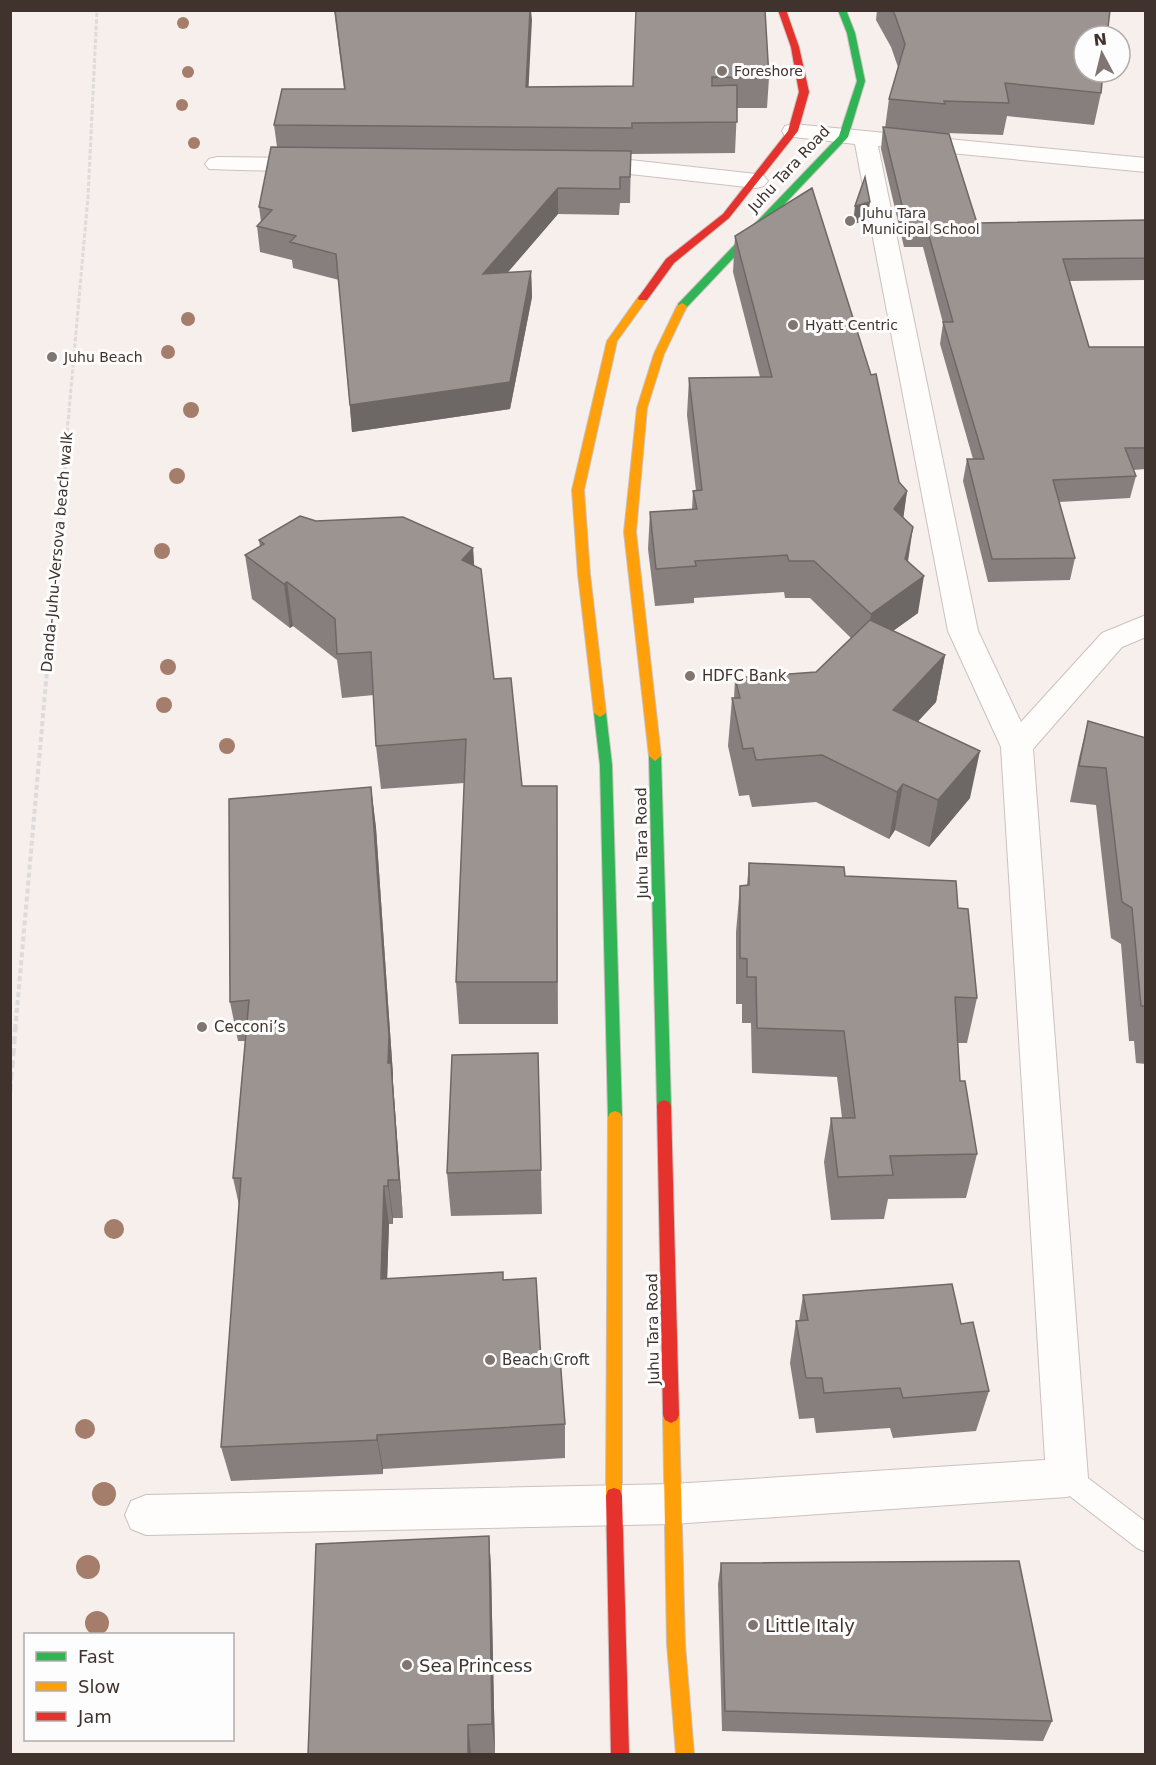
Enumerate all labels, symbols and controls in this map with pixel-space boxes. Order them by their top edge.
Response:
north arrow [1072,24,1132,84]
text: N [1092,29,1108,50]
place label: Foreshore [734,63,803,79]
marker: Foreshore [715,64,729,78]
street label: Juhu Tara Road [744,122,834,217]
place label: Juhu Tara Municipal School [861,205,980,237]
marker: Juhu Tara Municipal School [843,214,857,228]
place label: Hyatt Centric [805,317,898,333]
marker: Hyatt Centric [786,318,800,332]
place label: Juhu Beach [63,349,143,365]
marker: Juhu Beach [45,350,59,364]
street label: Danda-Juhu-Versova beach walk [37,430,77,673]
place label: HDFC Bank [702,667,787,685]
marker: HDFC Bank [683,669,697,683]
street label: Juhu Tara Road [632,787,652,900]
place label: Cecconi’s [214,1018,286,1036]
marker: Cecconi’s [195,1020,209,1034]
street label: Juhu Tara Road [643,1273,663,1386]
place label: Beach Croft [502,1351,590,1369]
marker: Beach Croft [483,1353,497,1367]
place label: Little Italy [765,1615,855,1636]
marker: Little Italy [746,1618,760,1632]
legend [24,1633,234,1741]
text: Fast [78,1646,114,1667]
place label: Sea Princess [419,1655,532,1676]
marker: Sea Princess [400,1658,414,1672]
text: Slow [78,1676,120,1697]
text: Jam [77,1706,112,1727]

